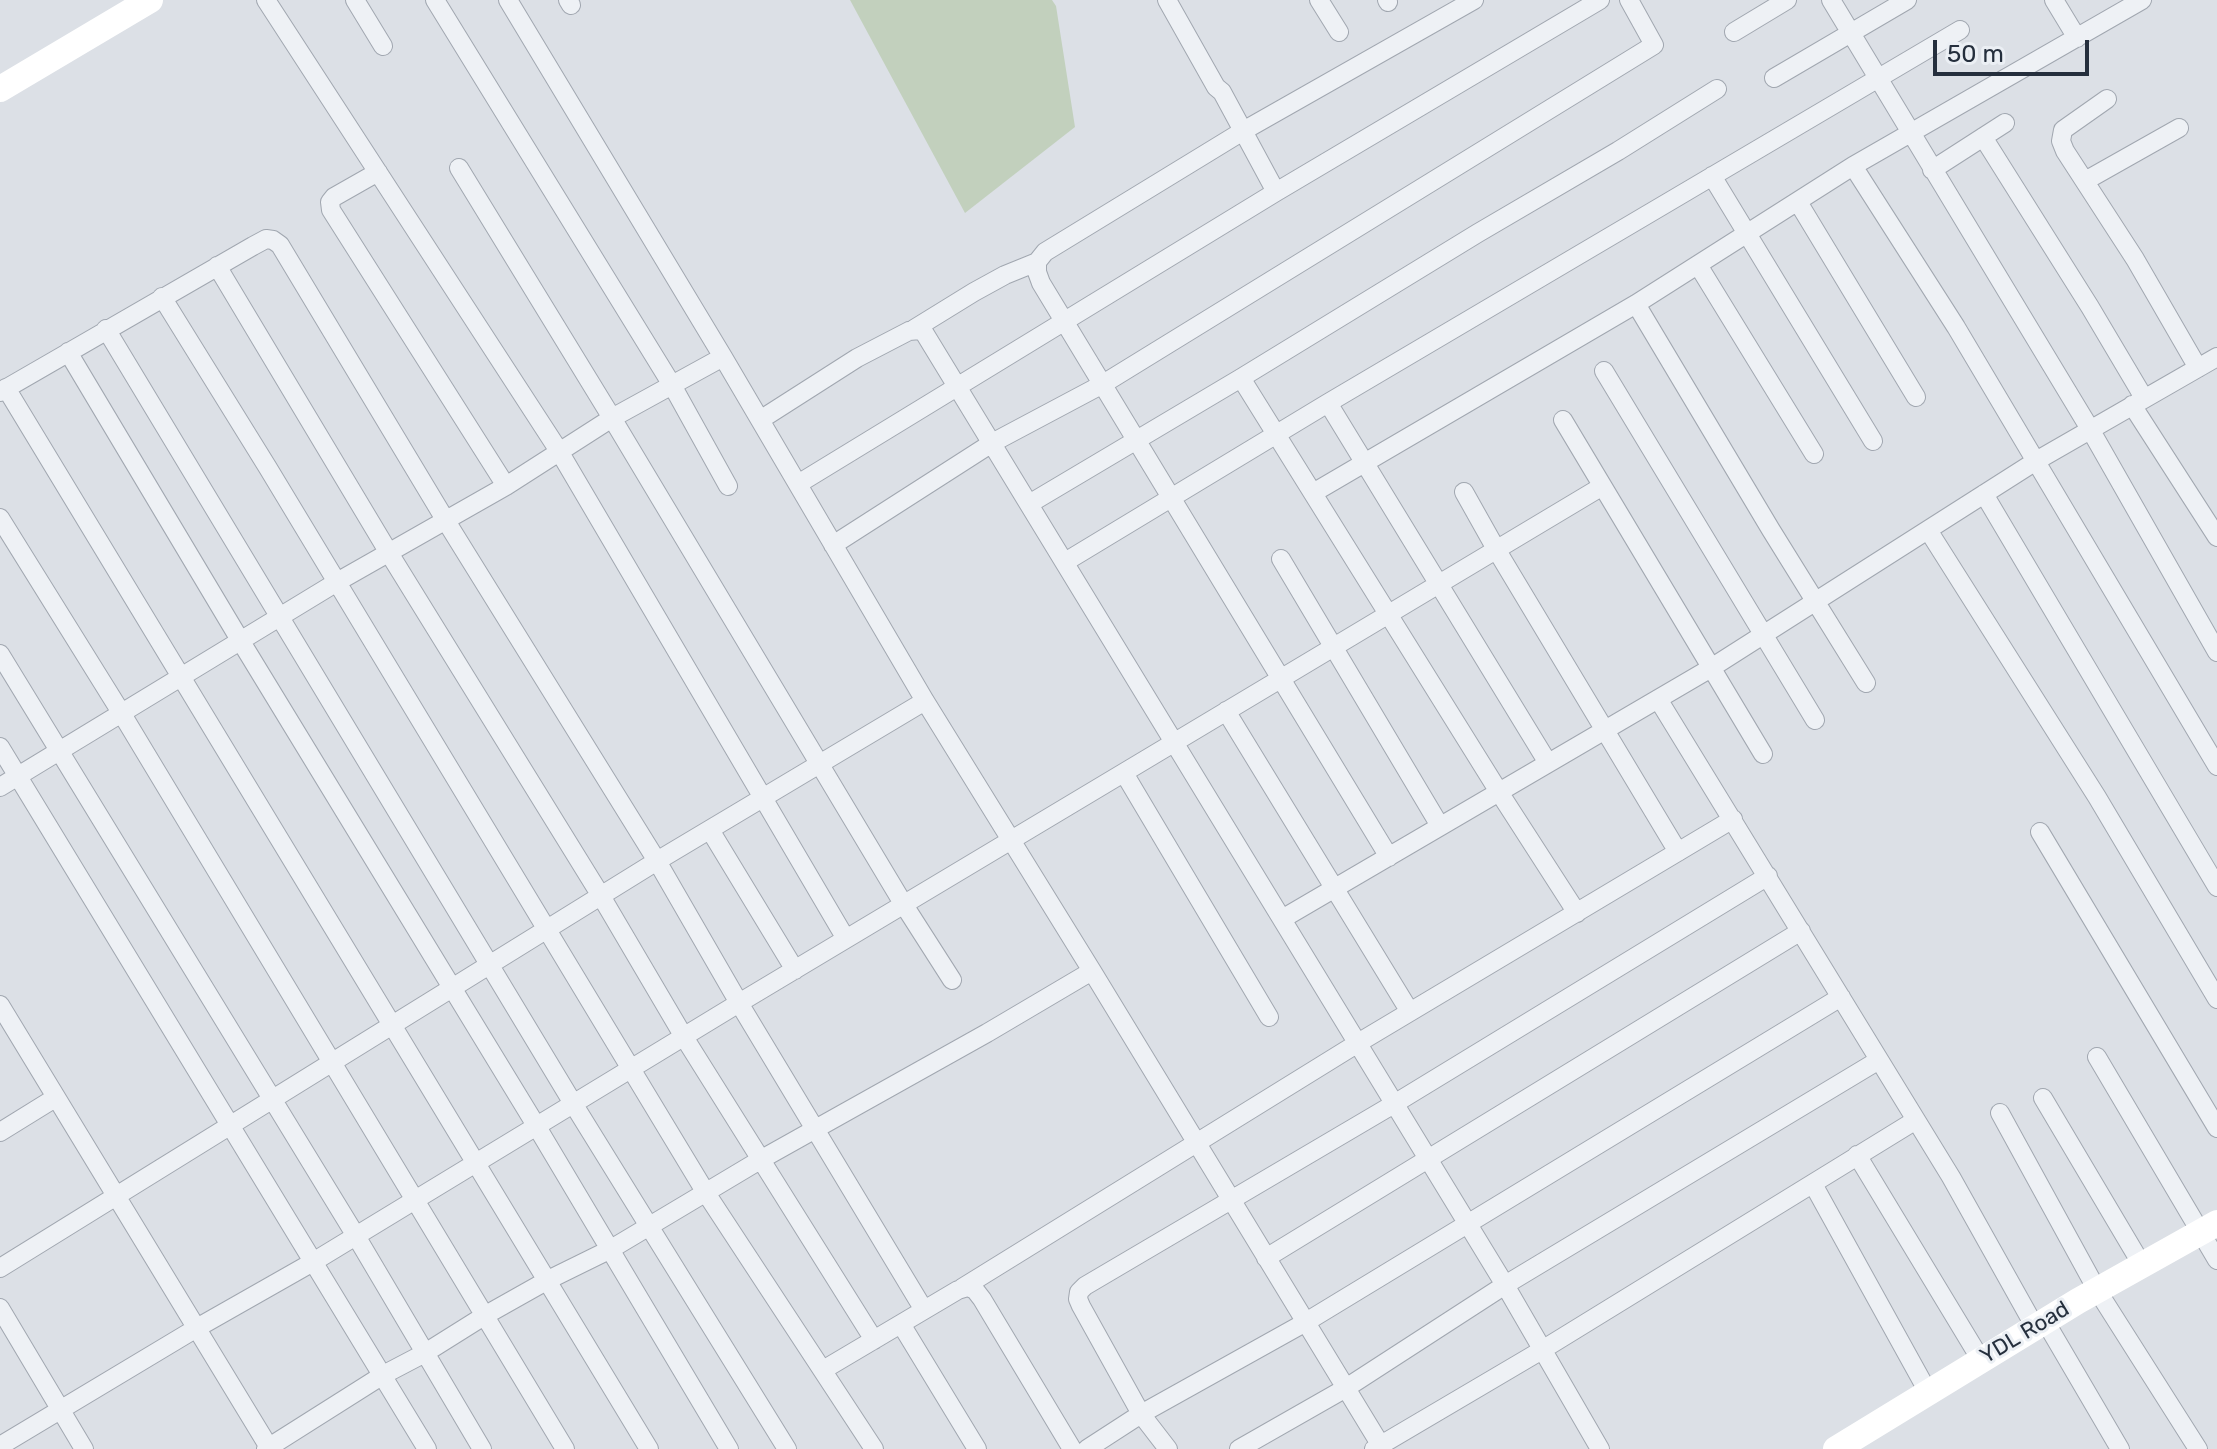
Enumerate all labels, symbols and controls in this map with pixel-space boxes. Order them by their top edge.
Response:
scale bar [1937,24,2093,74]
text: 50 m [1947,40,2004,68]
street label: YDL Road [1976,1296,2074,1370]

